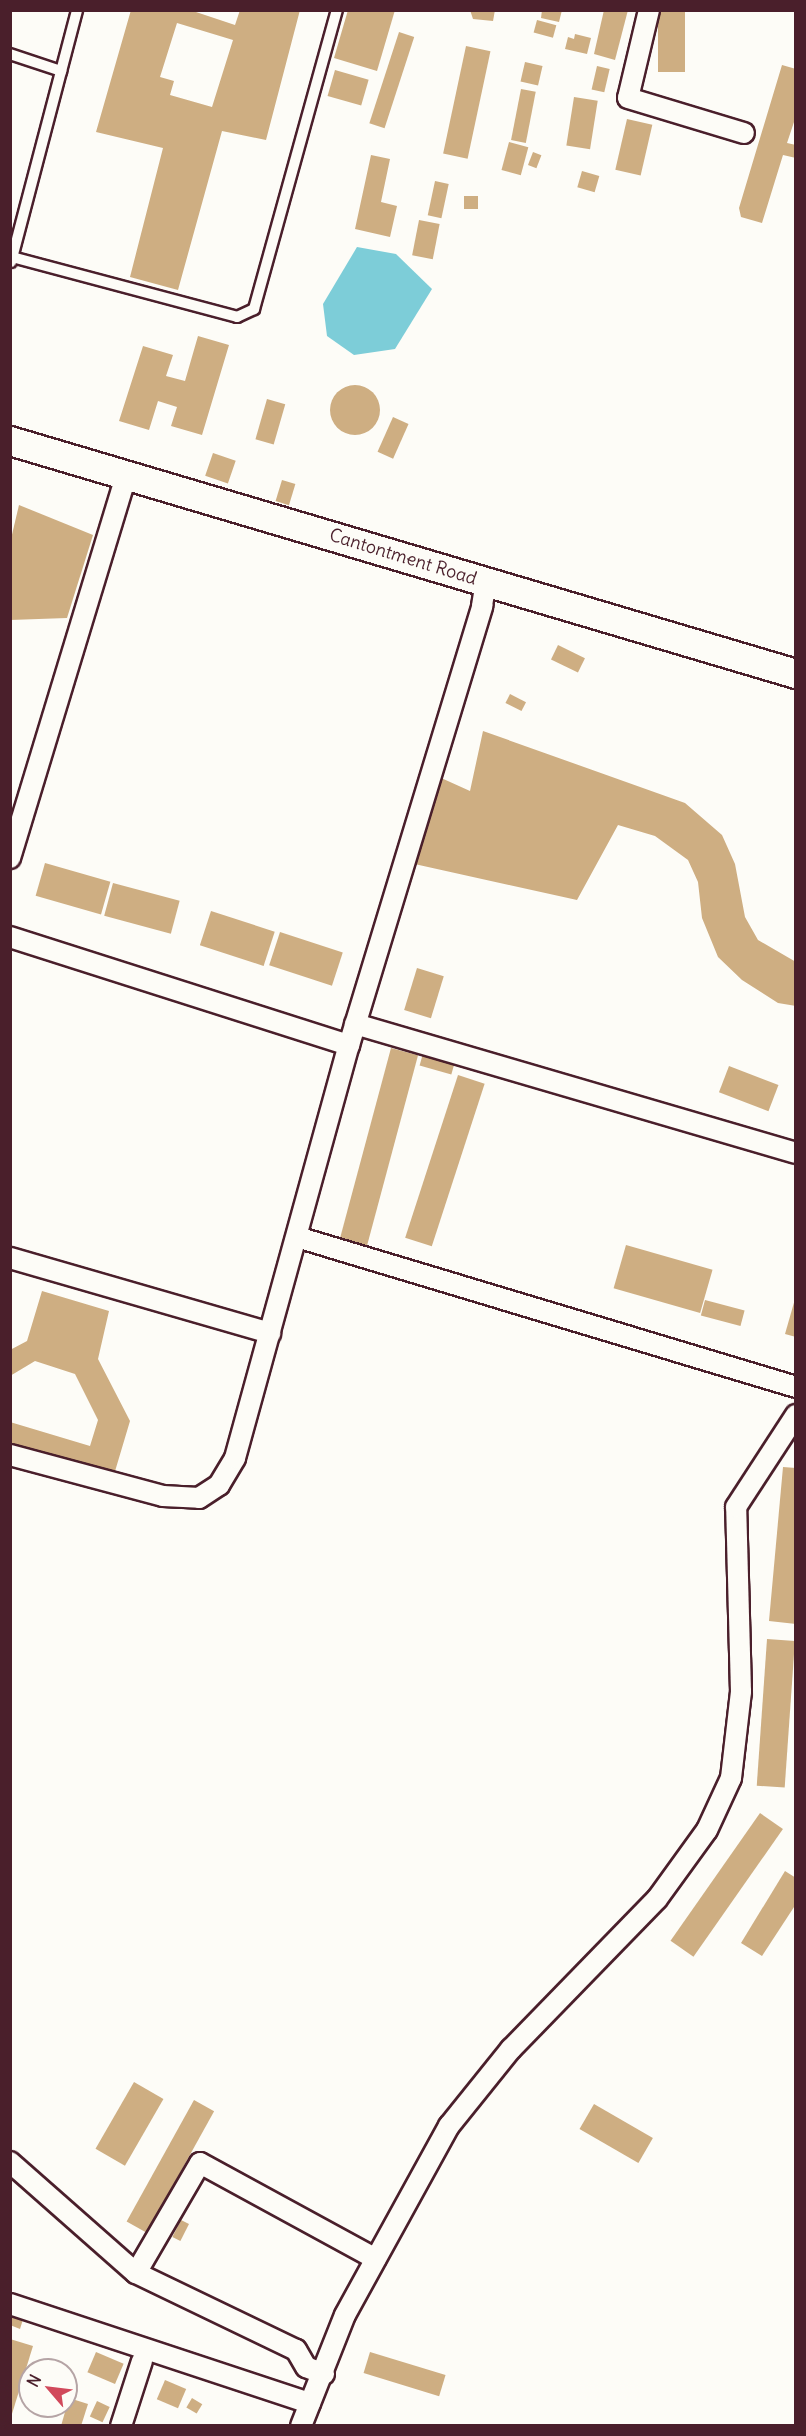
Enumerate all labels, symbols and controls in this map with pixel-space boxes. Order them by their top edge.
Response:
street label: Cantontment Road [327,524,479,590]
north arrow [18,2358,78,2418]
text: N [22,2371,45,2390]

